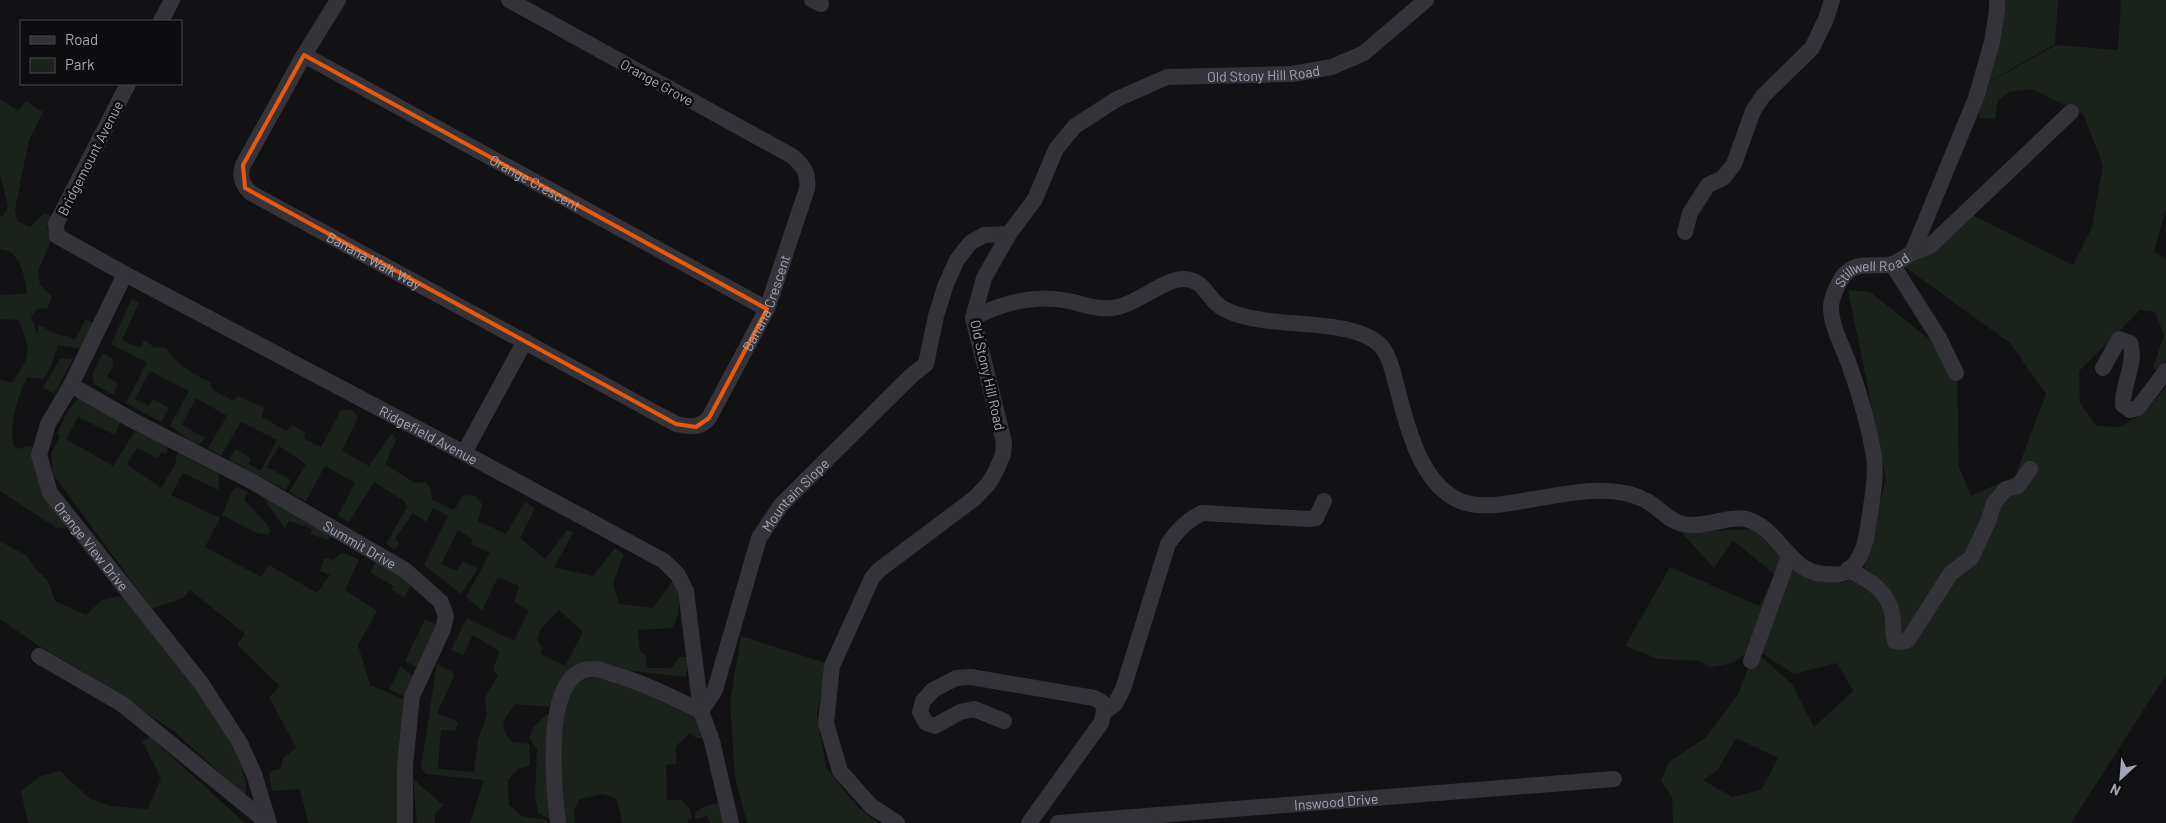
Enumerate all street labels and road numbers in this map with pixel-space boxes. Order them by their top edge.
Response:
street label: Orange Grove [617,55,697,109]
street label: Old Stony Hill Road [1207,61,1321,85]
street label: Bridgemount Avenue [54,98,126,218]
street label: Orange Crescent [487,150,584,214]
street label: Banana Walk Way [324,227,425,293]
street label: Stillwell Road [1830,249,1912,290]
street label: Banana Crescent [738,252,793,354]
street label: Old Stony Hill Road [967,318,1009,432]
street label: Ridgefield Avenue [377,401,481,468]
street label: Mountain Slope [757,454,832,534]
street label: Orange View Drive [51,498,133,594]
street label: Summit Drive [320,516,400,572]
street label: Inswood Drive [1293,789,1379,813]

